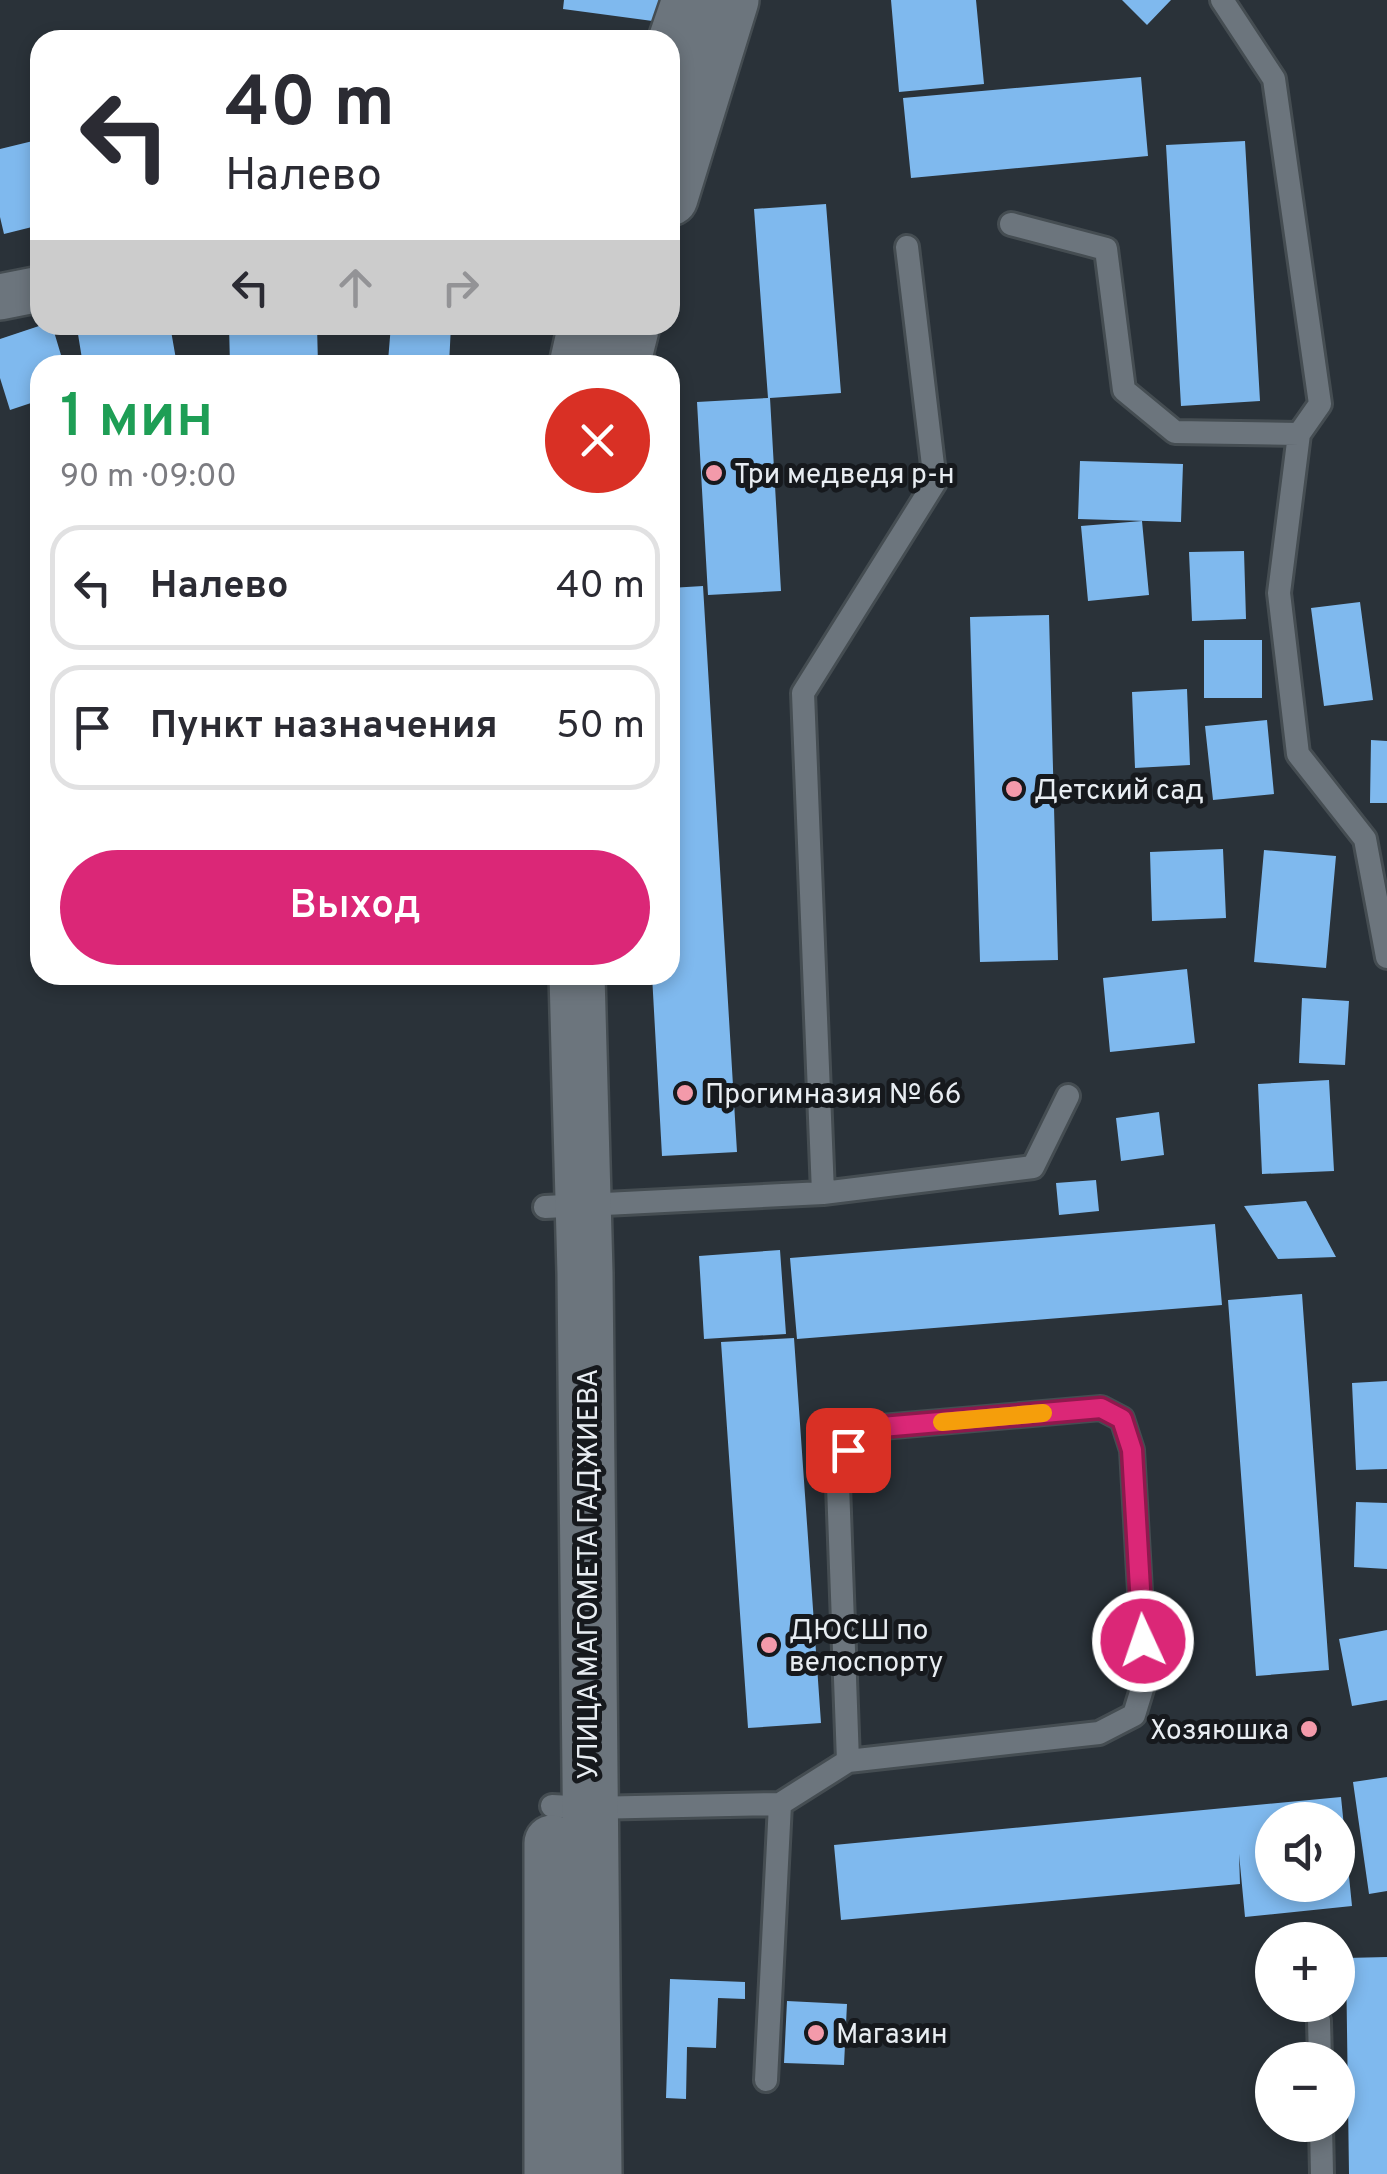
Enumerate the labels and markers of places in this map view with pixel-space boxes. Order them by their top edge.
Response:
place label: Три медведя р-н [734,458,955,494]
marker: Три медведя р-н [703,462,725,484]
place label: Детский сад [1034,774,1204,810]
marker: Детский сад [1003,778,1025,800]
place label: Прогимназия № 66 [705,1078,961,1114]
marker: Прогимназия № 66 [674,1082,696,1104]
pin [806,1408,891,1493]
place label: ДЮСШ по велоспорту [789,1614,943,1682]
marker: ДЮСШ по велоспорту [758,1634,780,1656]
place label: Хозяюшка [1150,1714,1289,1750]
marker: Хозяюшка [1298,1718,1320,1740]
place label: Магазин [836,2018,948,2054]
marker: Магазин [805,2022,827,2044]

